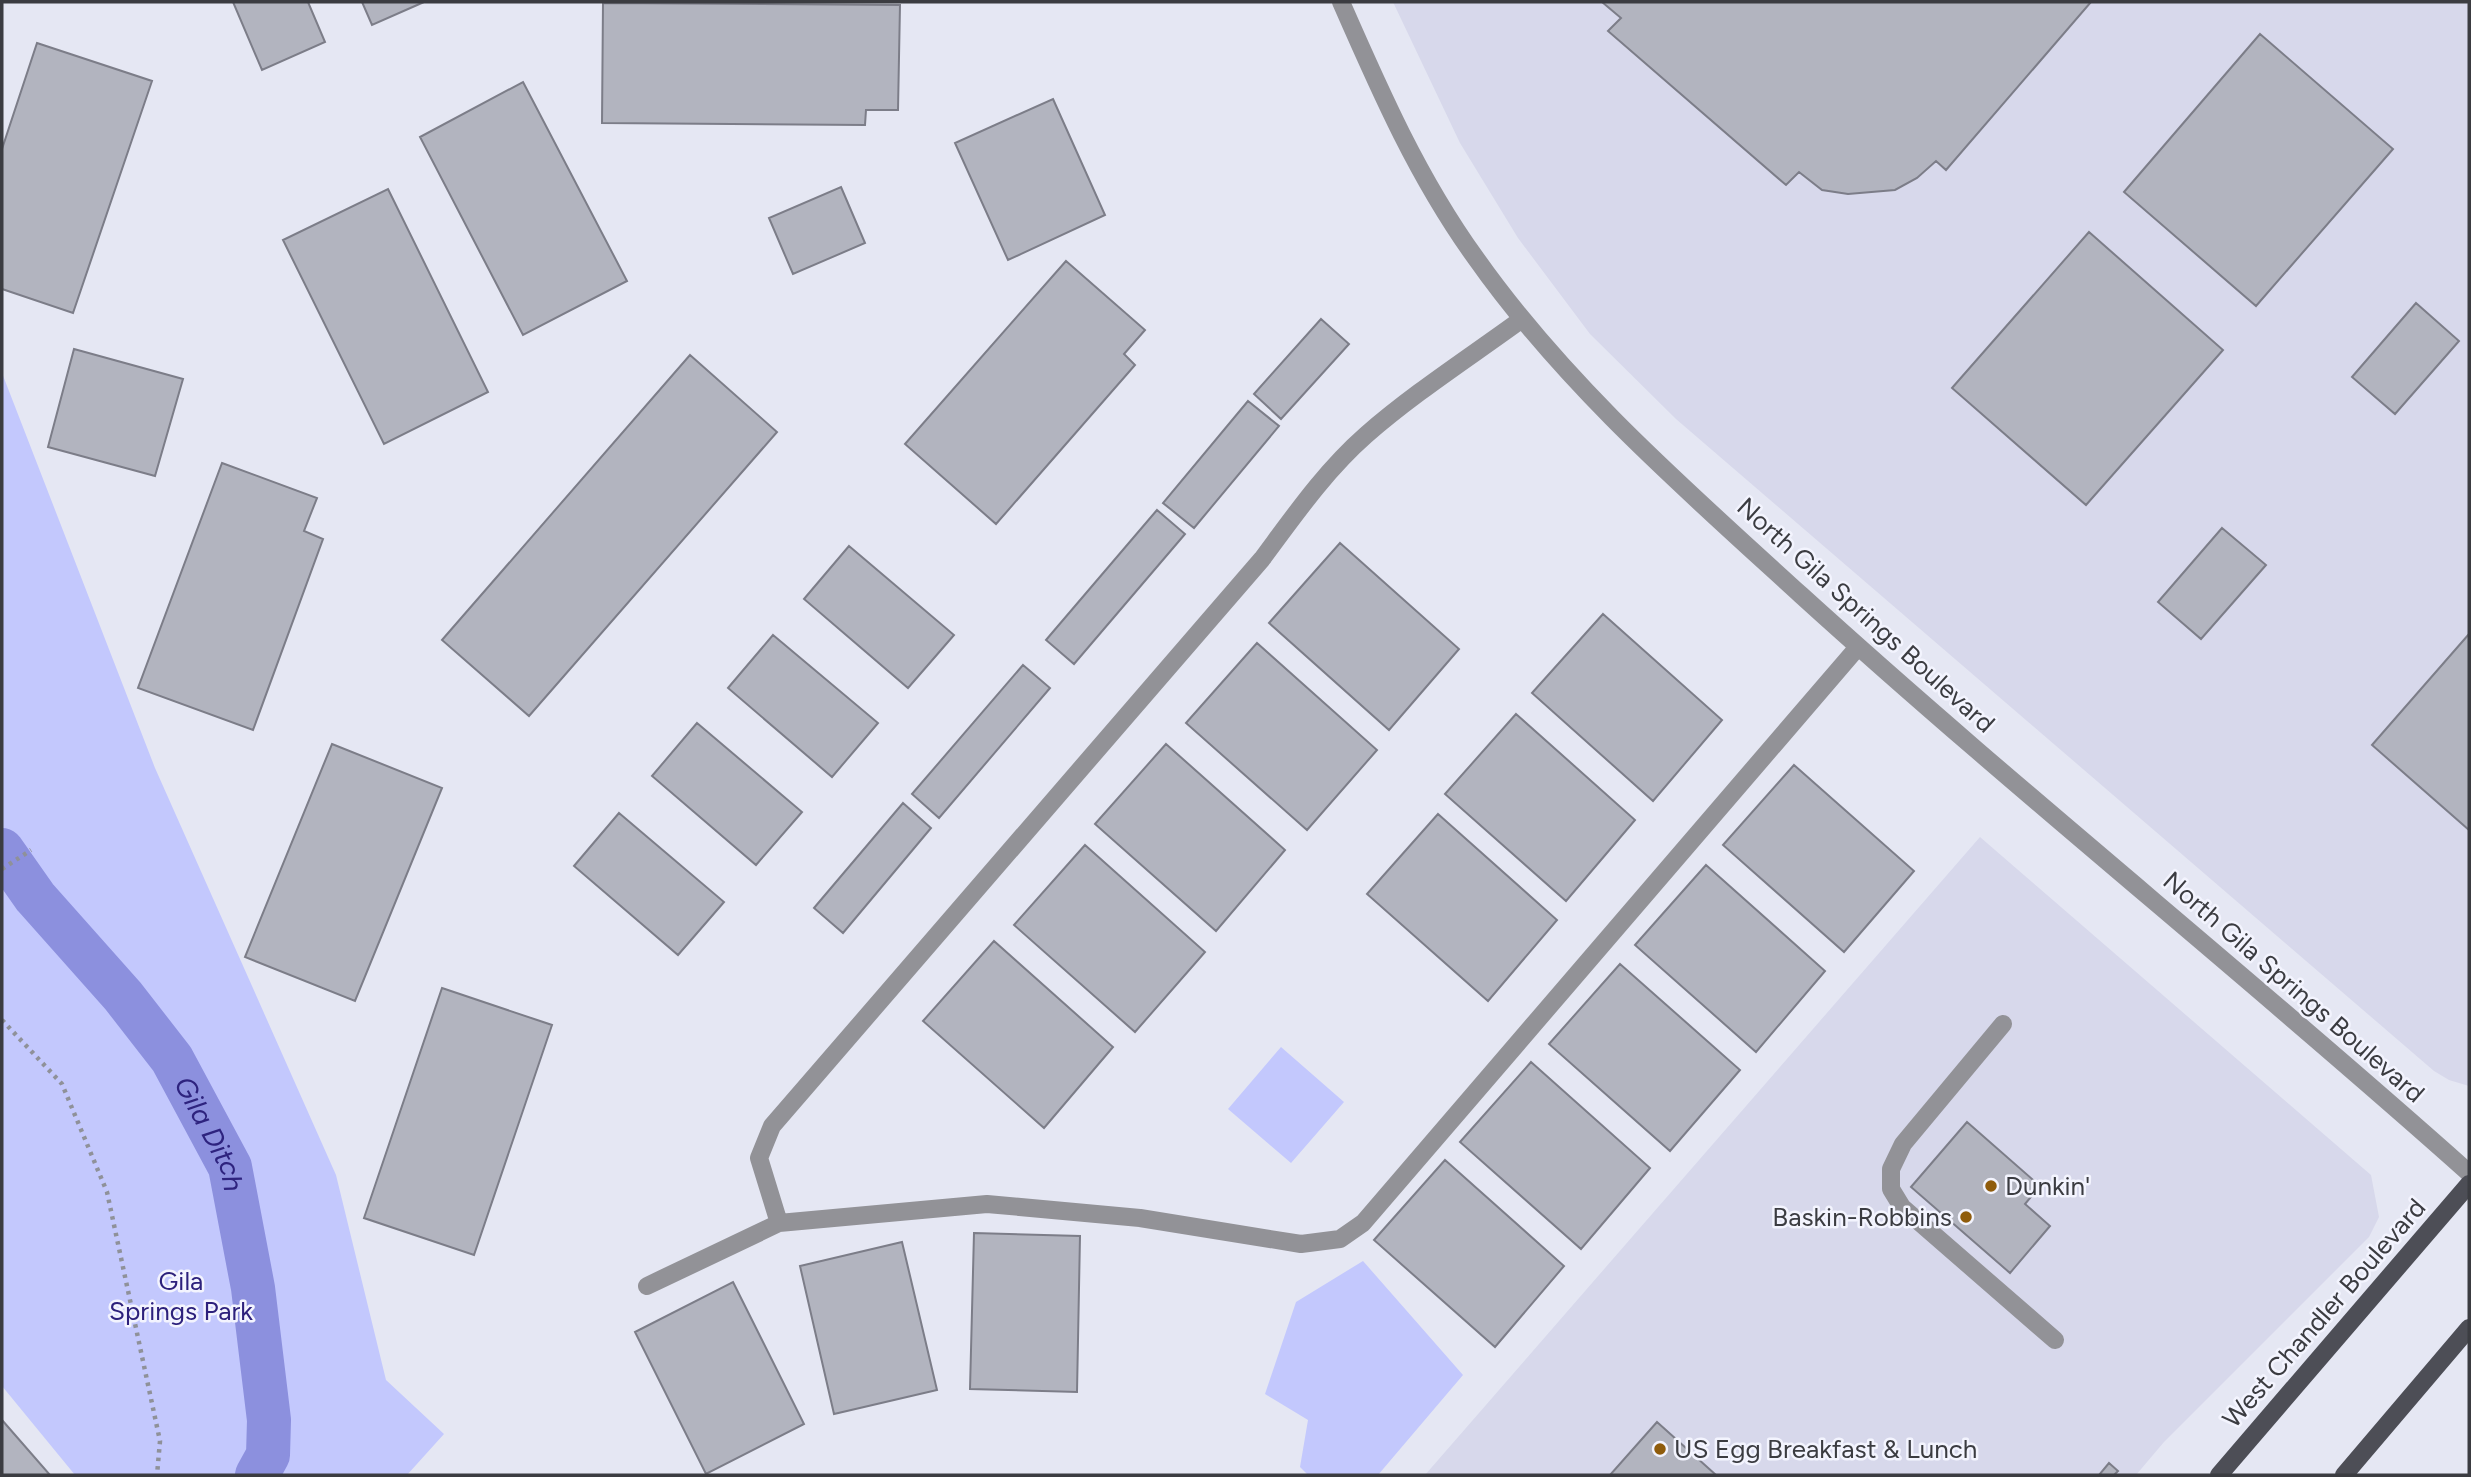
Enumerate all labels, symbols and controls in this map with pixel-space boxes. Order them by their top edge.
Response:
street label: North Gila Springs Boulevard [1730,491,2002,739]
street label: North Gila Springs Boulevard [2157,865,2431,1109]
water label: Gila Ditch [167,1070,251,1194]
place label: Dunkin' [2005,1170,2090,1202]
marker: Dunkin' [1983,1178,1999,1194]
street label: West Chandler Boulevard [2216,1192,2432,1434]
place label: Baskin-Robbins [1772,1201,1952,1233]
marker: Baskin-Robbins [1958,1209,1974,1225]
park label: Gila Springs Park [109,1265,253,1327]
place label: US Egg Breakfast & Lunch [1674,1433,1977,1465]
marker: US Egg Breakfast & Lunch [1652,1441,1668,1457]

